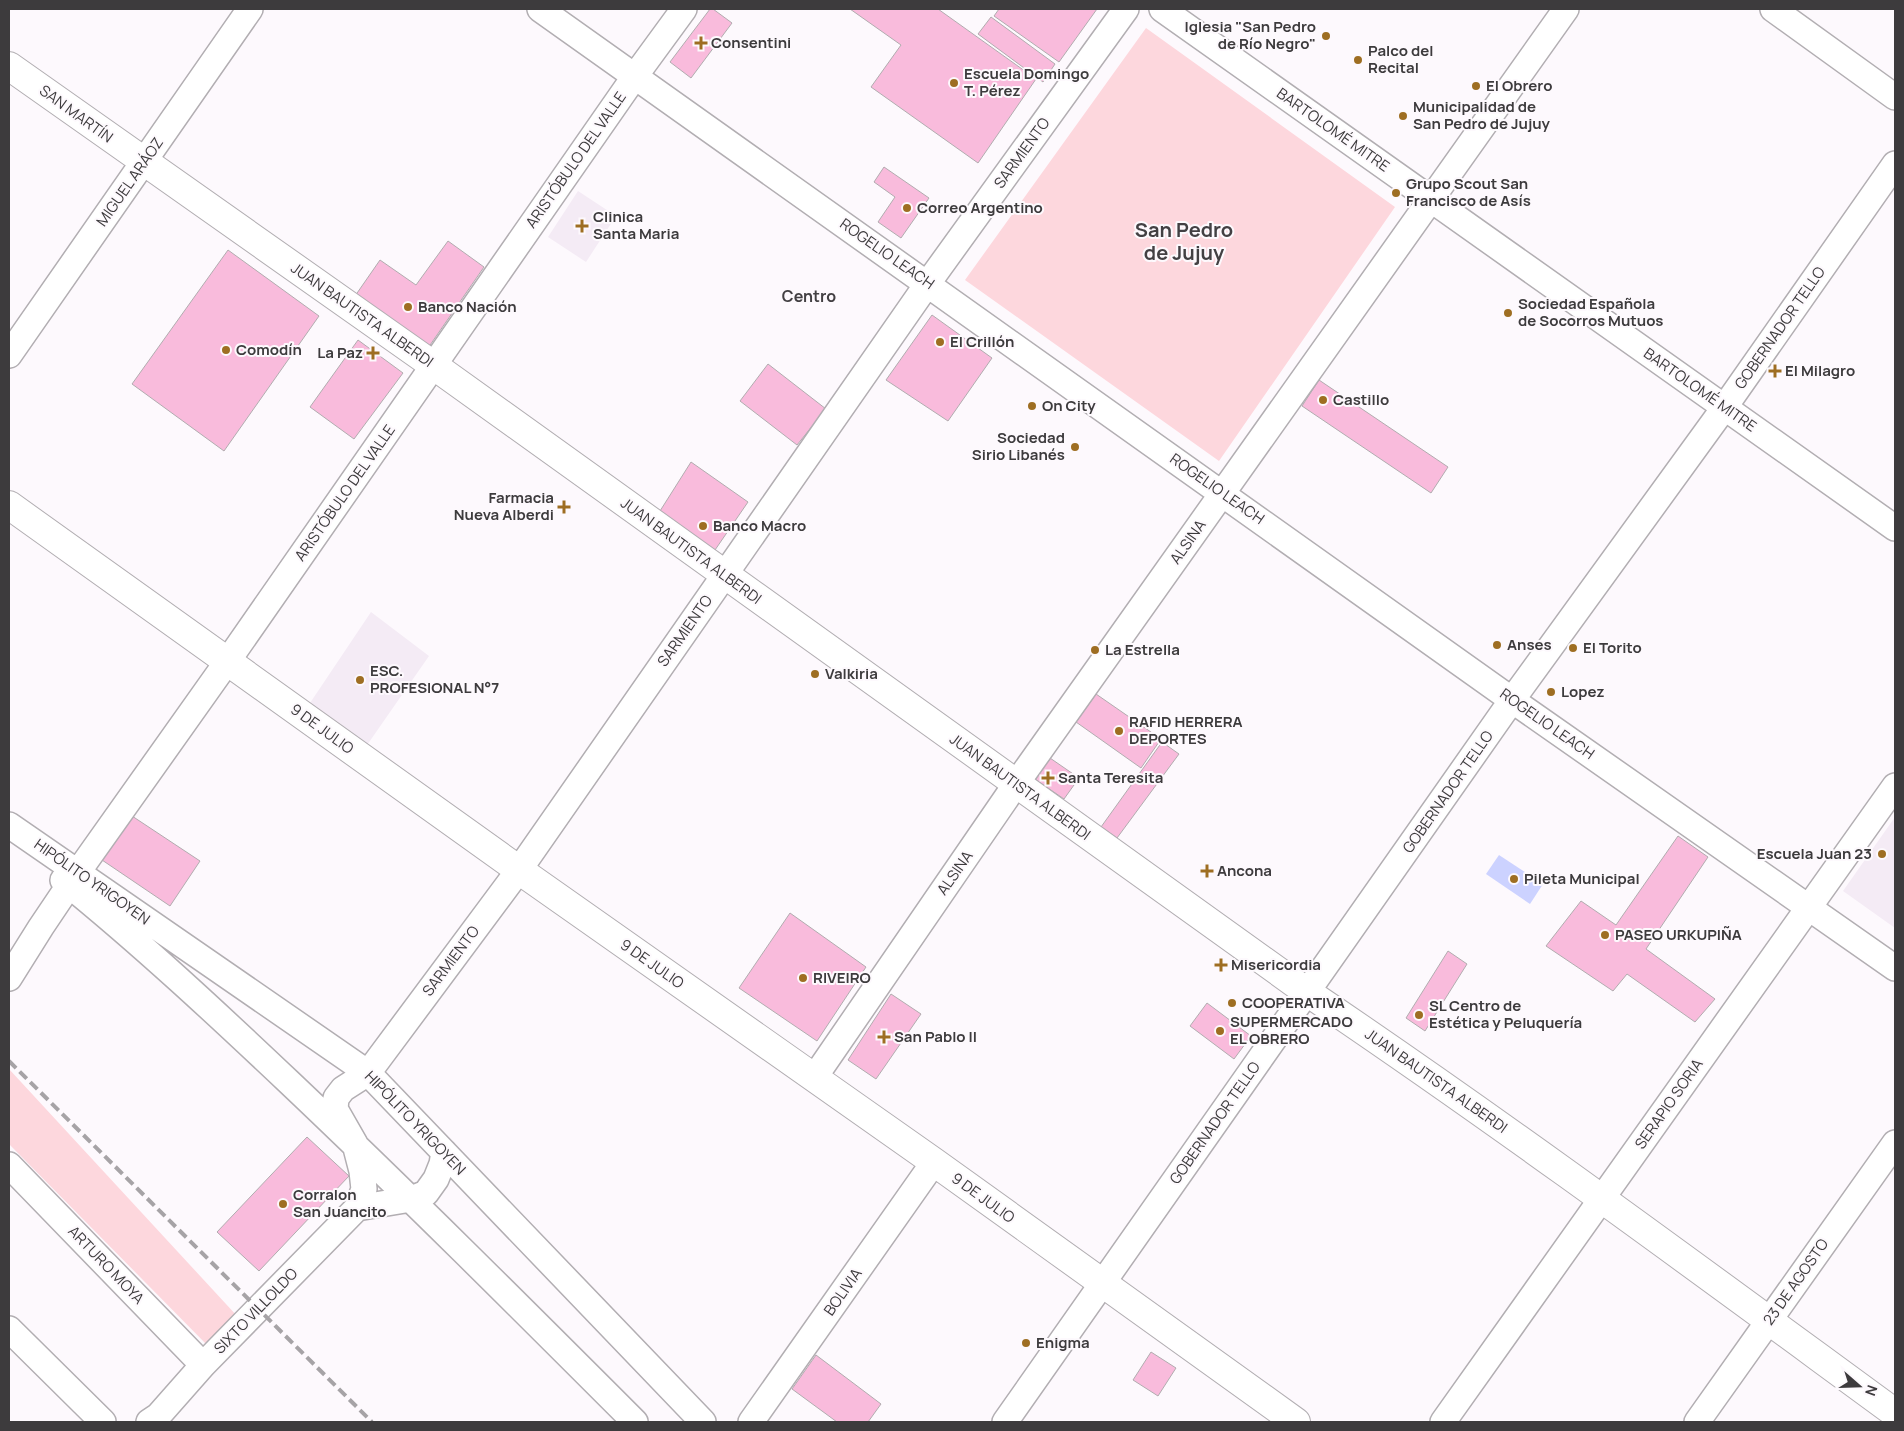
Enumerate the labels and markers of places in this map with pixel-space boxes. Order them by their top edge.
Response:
place label: Iglesia "San Pedro de Río Negro" [1185,16,1316,54]
marker: Iglesia "San Pedro de Río Negro" [1320,30,1332,42]
place label: Consentini [711,32,791,53]
marker: Consentini [695,37,707,49]
place label: Palco del Recital [1368,40,1433,78]
marker: Palco del Recital [1352,54,1364,66]
place label: Escuela Domingo T. Pérez [964,63,1089,101]
place label: El Obrero [1486,75,1552,96]
marker: Escuela Domingo T. Pérez [948,77,960,89]
marker: El Obrero [1470,80,1482,92]
place label: Municipalidad de San Pedro de Jujuy [1413,96,1551,134]
marker: Municipalidad de San Pedro de Jujuy [1397,110,1409,122]
place label: Grupo Scout San Francisco de Asís [1406,173,1531,211]
marker: Grupo Scout San Francisco de Asís [1390,187,1402,199]
place label: Correo Argentino [917,197,1043,218]
marker: Correo Argentino [901,202,913,214]
place label: Clinica Santa Maria [593,206,679,244]
marker: Clinica Santa Maria [575,219,589,233]
place label: Sociedad Española de Socorros Mutuos [1518,293,1663,331]
place label: Banco Nación [418,296,517,317]
marker: Banco Nación [402,301,414,313]
marker: Sociedad Española de Socorros Mutuos [1502,307,1514,319]
place label: El Crillón [950,331,1014,352]
marker: El Crillón [934,336,946,348]
place label: Comodín [236,339,302,360]
place label: La Paz [317,342,363,363]
marker: Comodín [220,344,232,356]
marker: La Paz [367,347,379,359]
place label: El Milagro [1785,360,1855,381]
marker: El Milagro [1769,365,1781,377]
place label: Castillo [1333,389,1389,410]
marker: Castillo [1317,394,1329,406]
place label: On City [1042,395,1096,416]
marker: On City [1026,400,1038,412]
place label: Sociedad Sirio Libanés [972,427,1065,465]
marker: Sociedad Sirio Libanés [1069,441,1081,453]
place label: Farmacia Nueva Alberdi [454,487,554,525]
marker: Farmacia Nueva Alberdi [558,501,570,513]
place label: Banco Macro [713,515,806,536]
marker: Banco Macro [697,520,709,532]
place label: Anses [1507,634,1552,655]
place label: El Torito [1583,637,1642,658]
place label: La Estrella [1105,639,1180,660]
marker: Anses [1491,639,1503,651]
marker: El Torito [1567,642,1579,654]
marker: La Estrella [1089,644,1101,656]
place label: ESC. PROFESIONAL N°7 [370,660,499,698]
place label: Valkiria [825,663,878,684]
marker: Valkiria [809,668,821,680]
marker: ESC. PROFESIONAL N°7 [354,674,366,686]
place label: Lopez [1561,681,1605,702]
marker: Lopez [1545,686,1557,698]
place label: RAFID HERRERA DEPORTES [1129,711,1243,749]
marker: RAFID HERRERA DEPORTES [1113,725,1125,737]
place label: Santa Teresita [1058,767,1163,788]
marker: Santa Teresita [1042,772,1054,784]
place label: Escuela Juan 23 [1757,843,1872,864]
marker: Escuela Juan 23 [1876,848,1888,860]
place label: Ancona [1217,860,1272,881]
marker: Ancona [1201,865,1213,877]
place label: Pileta Municipal [1524,868,1640,889]
marker: Pileta Municipal [1508,873,1520,885]
place label: PASEO URKUPIÑA [1615,924,1742,945]
marker: PASEO URKUPIÑA [1599,929,1611,941]
place label: Misericordia [1231,954,1321,975]
marker: Misericordia [1215,959,1227,971]
place label: RIVEIRO [813,967,871,988]
marker: RIVEIRO [797,972,809,984]
place label: COOPERATIVA [1242,992,1345,1013]
place label: SL Centro de Estética y Peluquería [1429,995,1582,1033]
marker: COOPERATIVA [1226,997,1238,1009]
marker: SL Centro de Estética y Peluquería [1413,1009,1425,1021]
place label: SUPERMERCADO EL OBRERO [1230,1011,1353,1049]
marker: SUPERMERCADO EL OBRERO [1214,1025,1226,1037]
place label: San Pablo II [894,1026,977,1047]
marker: San Pablo II [878,1031,890,1043]
place label: Corralon San Juancito [293,1184,387,1222]
marker: Corralon San Juancito [277,1198,289,1210]
place label: Enigma [1036,1332,1090,1353]
marker: Enigma [1020,1337,1032,1349]

